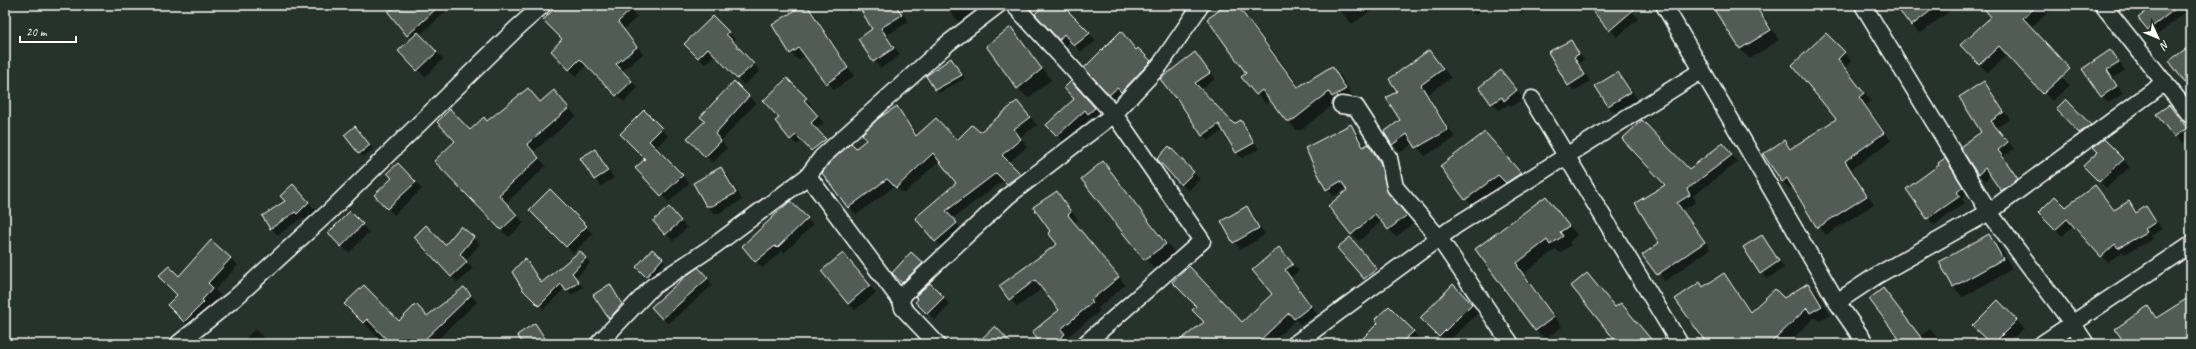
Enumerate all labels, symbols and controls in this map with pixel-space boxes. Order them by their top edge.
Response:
scale bar [20,18,76,44]
north arrow [2138,18,2178,58]
text: 20 m [26,24,48,40]
text: N [2156,38,2173,54]

